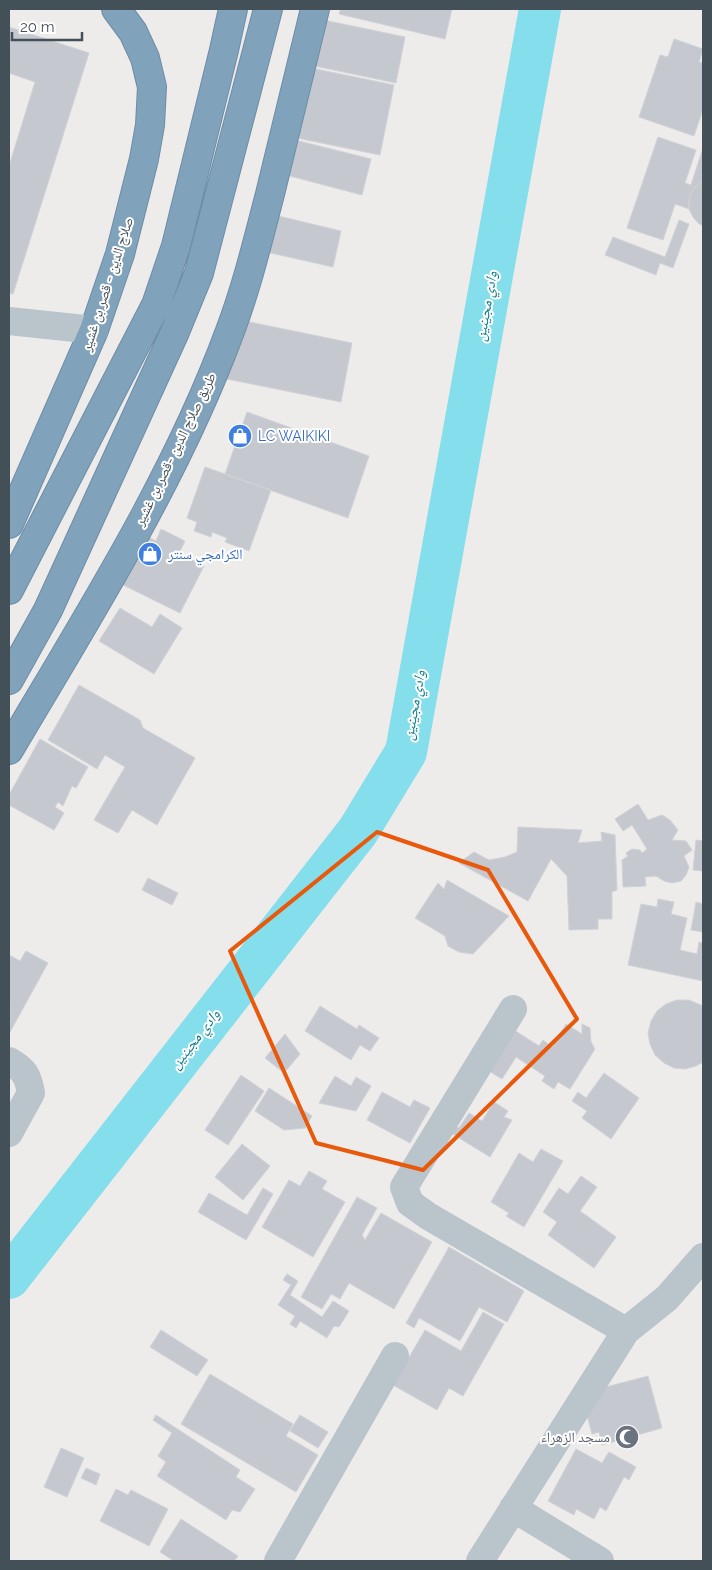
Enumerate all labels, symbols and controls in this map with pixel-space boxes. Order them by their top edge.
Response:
scale bar [12,10,82,42]
text: 20 m [20,18,55,36]
street label: صلاح الدين - قصر بن غشير [78,215,138,354]
water label: وادي مجينين [471,270,504,343]
street label: طريق صلاح الدين -قصر بن غشير [130,370,221,530]
shop icon: LC WAIKIKI [227,423,253,449]
place label: LC WAIKIKI [258,428,330,444]
shop icon: الكرامجي سنتر [137,541,163,567]
place label: الكرامجي سنتر [167,546,243,566]
water label: وادي مجينين [399,669,432,742]
water label: وادي مجينين [166,1006,226,1074]
mosque icon: مسجد الزهراء [614,1424,640,1450]
place label: مسجد الزهراء [541,1429,610,1446]

